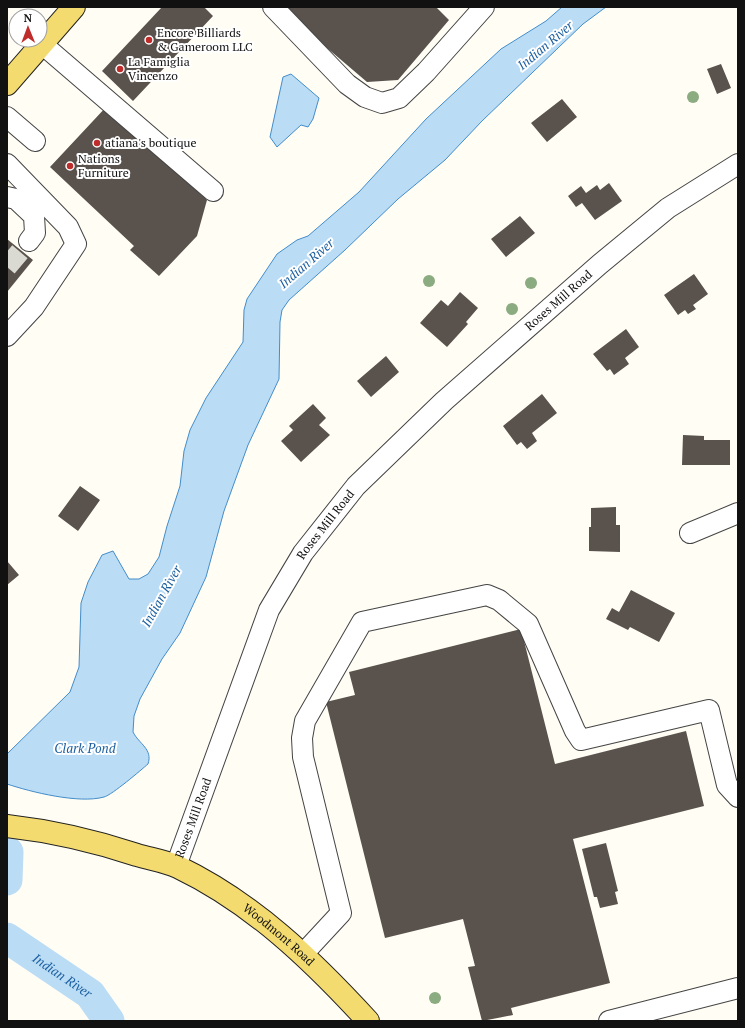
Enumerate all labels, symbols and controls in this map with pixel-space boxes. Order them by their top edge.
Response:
north arrow [8,8,48,48]
text: N [24,11,33,25]
water label: Indian River [512,16,578,74]
place label: Encore Billiards & Gameroom LLC [157,25,253,54]
marker: Encore Billiards & Gameroom LLC [144,35,154,45]
place label: La Famiglia Vincenzo [128,54,190,83]
marker: La Famiglia Vincenzo [115,64,125,74]
place label: atiana's boutique [105,135,196,150]
marker: atiana's boutique [92,138,102,148]
place label: Nations Furniture [78,151,129,180]
marker: Nations Furniture [65,161,75,171]
water label: Indian River [274,233,338,293]
street label: Roses Mill Road [522,266,595,333]
street label: Roses Mill Road [293,486,357,562]
water label: Indian River [136,561,186,631]
water label: Clark Pond [54,739,117,757]
street label: Roses Mill Road [171,775,215,860]
street label: Woodmont Road [240,900,318,969]
water label: Indian River [29,948,97,1002]

